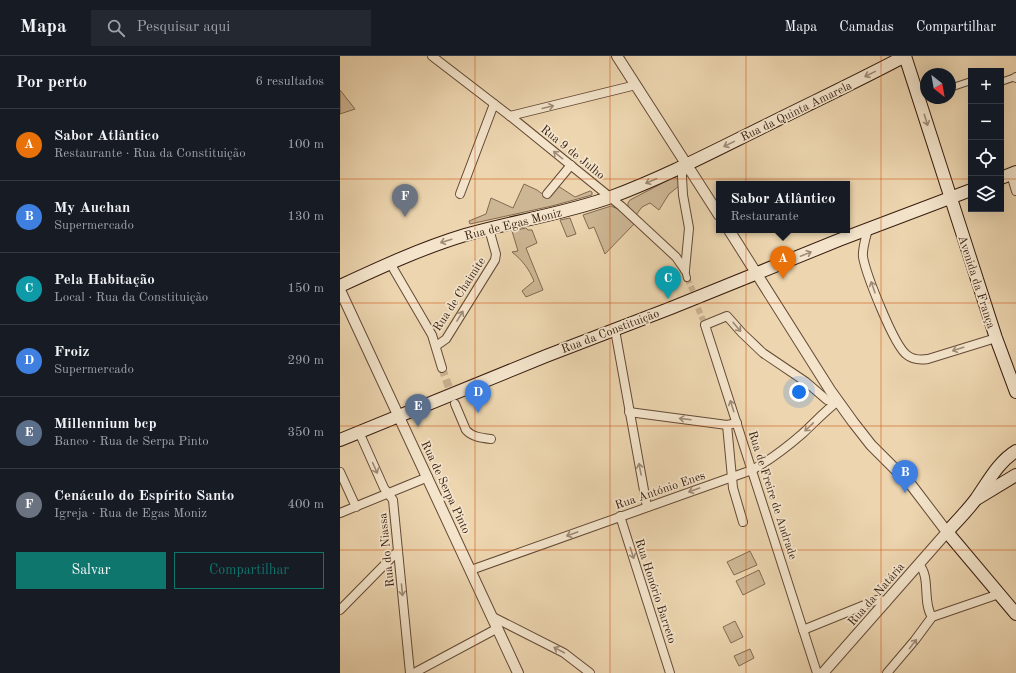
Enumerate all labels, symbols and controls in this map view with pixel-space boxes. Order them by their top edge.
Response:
search box [91,10,371,46]
icon: search [105,17,127,39]
text: Mapa [20,18,67,37]
text: Pesquisar aqui [137,20,230,35]
text: Mapa [784,20,817,34]
text: Camadas [839,20,894,34]
text: Compartilhar [916,20,996,34]
north arrow [920,68,956,104]
map controls [968,68,1004,212]
button: + [968,68,1004,104]
one-way arrow [864,71,876,78]
text: Por perto [16,74,87,91]
text: 6 resultados [256,75,324,88]
street label: Rua da Quinta Amarela [739,80,854,144]
one-way arrow [541,103,554,110]
button: − [968,104,1004,140]
one-way arrow [923,113,930,126]
street label: Rua 9 de Julho [538,123,607,182]
text: Sabor Atlântico [54,129,159,144]
text: A [24,138,34,151]
text: 100 m [287,138,324,151]
button: locate [968,140,1004,176]
one-way arrow [723,141,735,148]
text: Restaurante · Rua da Constituição [54,147,246,160]
one-way arrow [552,150,563,159]
button: layers [968,176,1004,212]
one-way arrow [645,178,657,185]
popup [716,181,850,233]
pin: F [392,184,418,217]
text: Sabor Atlântico [731,192,835,207]
text: My Auchan [54,201,130,216]
street label: Rua de Egas Moniz [463,207,563,243]
text: B [24,210,34,223]
text: 130 m [287,210,324,223]
text: Restaurante [731,210,799,223]
text: Supermercado [54,219,134,232]
street label: Avenida da França [955,234,997,330]
one-way arrow [440,238,453,245]
pin: A [770,246,796,279]
one-way arrow [800,249,812,257]
street label: Rua de Chaimite [431,255,488,334]
pin: C [655,266,681,299]
text: Pela Habitação [54,273,155,288]
text: C [25,282,33,295]
text: 150 m [287,282,324,295]
one-way arrow [869,282,877,294]
text: Local · Rua da Constituição [54,291,208,304]
street label: Rua da Constituição [560,308,661,356]
one-way arrow [456,311,464,322]
one-way arrow [733,322,742,333]
text: Froiz [54,345,89,360]
one-way arrow [953,346,965,354]
text: D [24,354,34,367]
text: 290 m [287,354,324,367]
text: Supermercado [54,363,134,376]
pin: D [465,380,491,413]
your location [789,382,809,402]
pin: E [405,394,431,427]
one-way arrow [728,400,735,413]
one-way arrow [679,415,692,423]
text: Millennium bcp [54,417,157,432]
one-way arrow [804,422,814,432]
text: E [25,426,33,439]
text: 350 m [287,426,324,439]
street label: Rua de Freire de Andrade [746,429,799,562]
text: Banco · Rua de Serpa Pinto [54,435,209,448]
street label: Rua de Serpa Pinto [418,439,472,536]
pin: B [892,460,918,493]
one-way arrow [372,461,379,473]
one-way arrow [636,463,644,476]
street label: Rua António Enes [614,470,707,512]
one-way arrow [689,487,701,495]
text: Cenáculo do Espírito Santo [54,489,234,504]
text: F [25,498,33,511]
text: 400 m [287,498,324,511]
text: Igreja · Rua de Egas Moniz [54,507,207,520]
street label: Rua do Niassa [377,512,397,588]
one-way arrow [566,530,578,538]
street label: Rua Honório Barreto [632,537,678,645]
one-way arrow [628,547,636,559]
button: Salvar [16,552,166,589]
button: Compartilhar [174,552,324,589]
street label: Rua da Natária [846,561,907,628]
one-way arrow [398,583,405,596]
one-way arrow [908,638,917,649]
one-way arrow [553,646,565,654]

